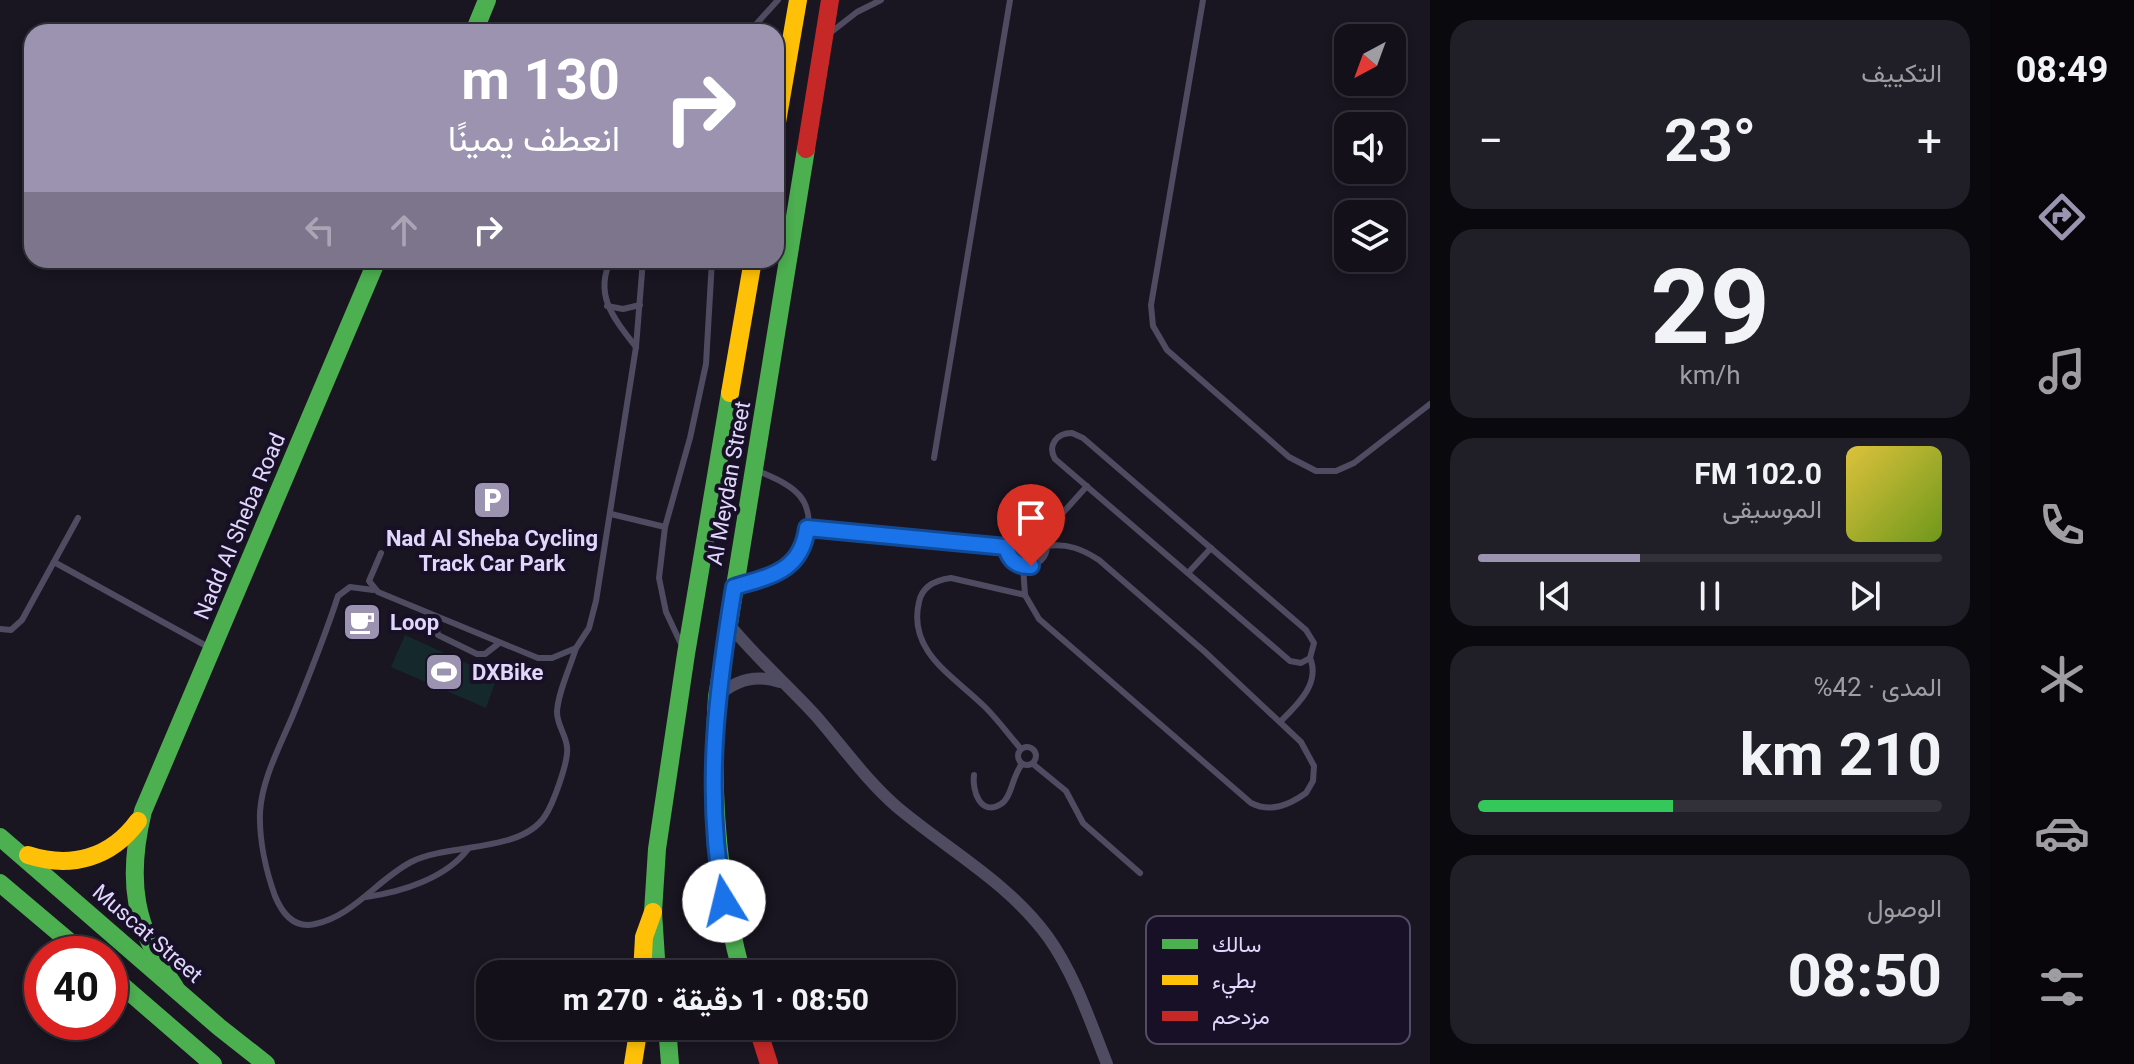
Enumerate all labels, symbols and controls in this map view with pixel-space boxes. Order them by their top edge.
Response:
north arrow [1334,24,1406,96]
map controls [1334,24,1406,272]
text: 130 m [461,47,620,113]
text: 08:49 [2016,49,2108,91]
icon: right [648,56,752,160]
text: التكييف [1861,58,1942,88]
text: 23° [1664,105,1756,176]
button: sound [1334,112,1406,184]
text: − [1478,115,1503,167]
text: + [1917,115,1942,167]
text: انعطف يمينًا [448,118,620,160]
icon: directions [2034,189,2090,245]
button: layers [1334,200,1406,272]
icon: left [298,208,342,252]
icon: ahead [382,208,426,252]
icon: right [466,208,510,252]
text: 29 [1650,247,1770,368]
icon: music [2034,343,2090,399]
text: km/h [1679,360,1741,390]
street label: Al Meydan Street [702,399,755,567]
street label: Nadd Al Sheba Road [189,429,290,623]
text: 102.0 FM [1694,456,1822,491]
parking icon: Nad Al Sheba Cycling Track Car Park [471,479,513,521]
pin [997,484,1065,566]
text: الموسيقى [1722,494,1822,524]
icon: arrive [1009,496,1053,540]
icon: phone [2034,497,2090,553]
place label: Nad Al Sheba Cycling Track Car Park [386,526,598,576]
icon: previous [1533,574,1577,618]
icon: pause [1688,574,1732,618]
icon: next [1843,574,1887,618]
cafe icon: Loop [341,601,383,643]
place label: Loop [390,610,439,635]
sports icon: DXBike [423,651,465,693]
icon: climate [2034,651,2090,707]
place label: DXBike [472,660,543,685]
text: المدى · 42% [1813,672,1942,702]
text: 210 km [1740,719,1942,790]
icon: car [2034,805,2090,861]
position arrow [682,859,766,943]
street label: Muscat Street [88,879,208,988]
text: الوصول [1867,893,1942,923]
legend [1146,916,1410,1044]
text: سالك [1212,932,1261,957]
speed limit sign: 40 [24,936,128,1040]
text: 08:50 [1787,940,1942,1011]
icon: filters [2034,959,2090,1015]
text: بطيء [1212,968,1257,999]
text: 08:50 · 1 دقيقة · 270 m [563,982,869,1017]
text: مزدحم [1212,1004,1270,1031]

